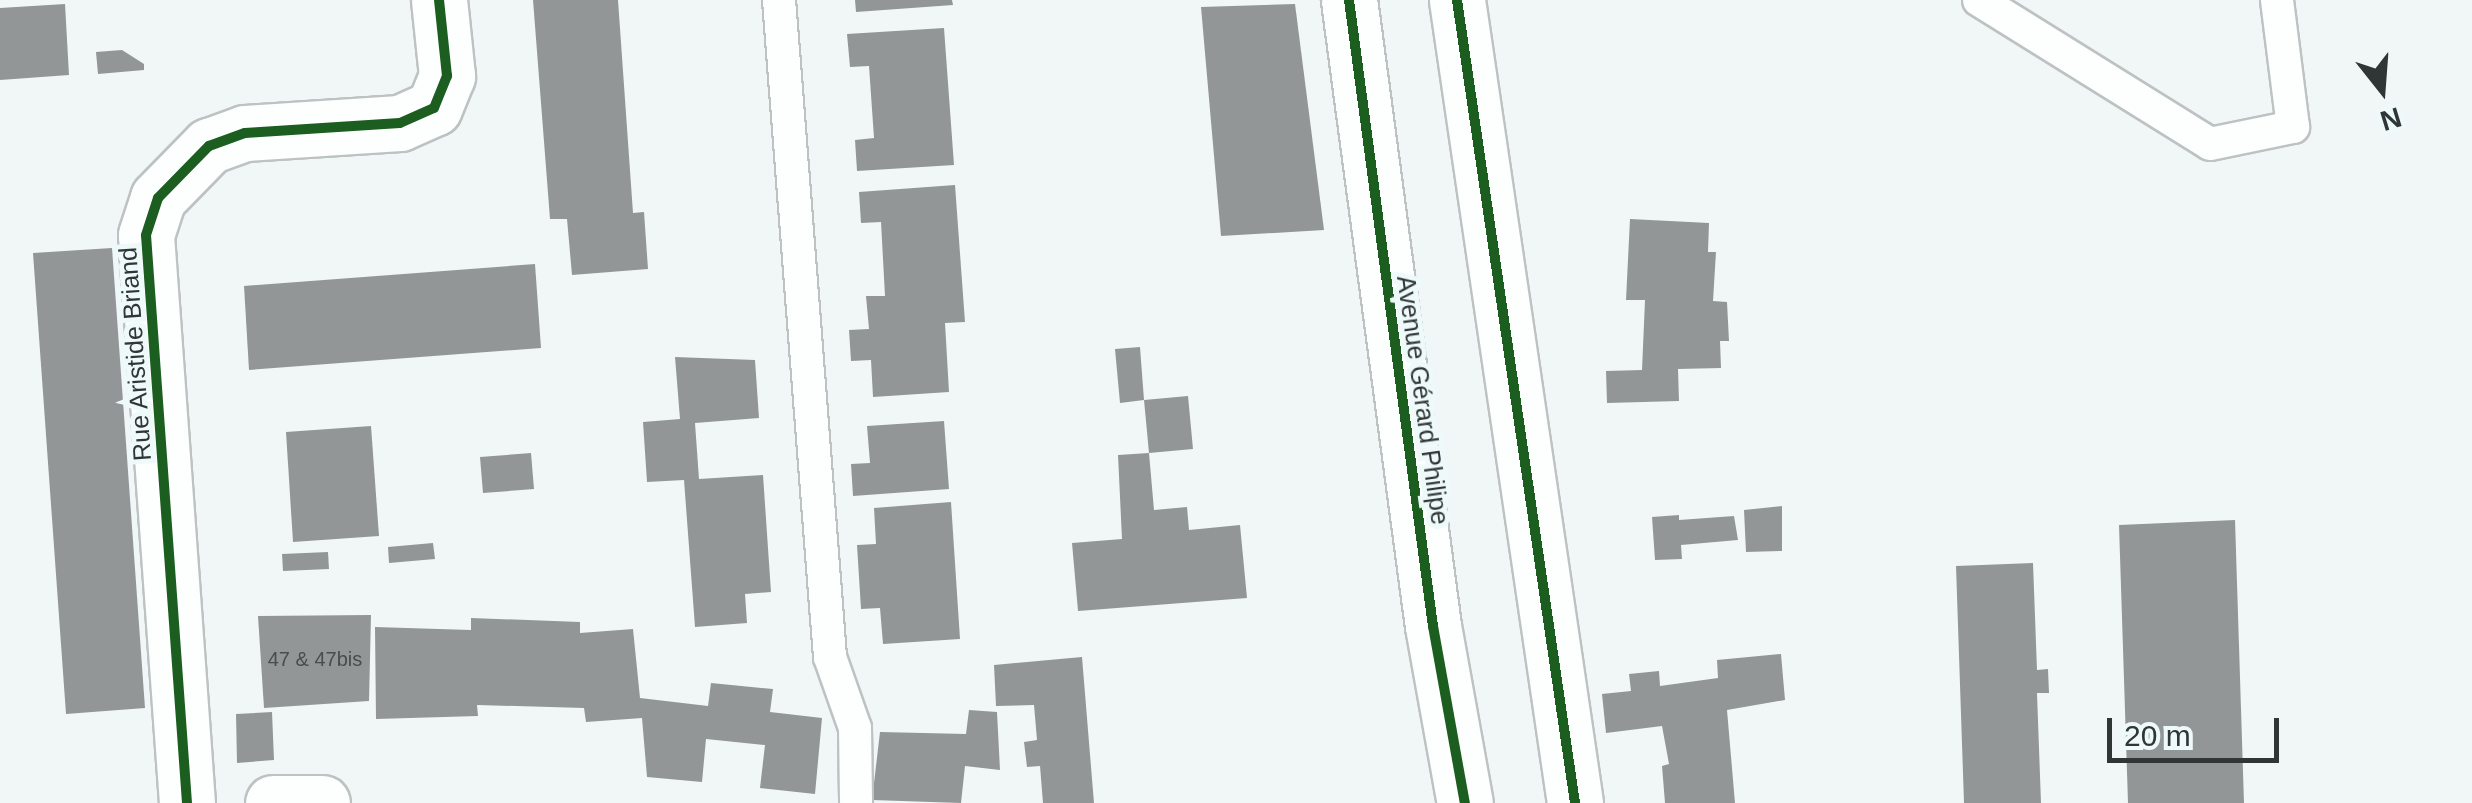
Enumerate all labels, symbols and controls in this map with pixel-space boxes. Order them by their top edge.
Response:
north arrow [2332,40,2432,140]
text: N [2377,101,2405,137]
street label: Rue Aristide Briand [113,246,157,462]
street label: Avenue Gérard Philipe [1391,274,1455,526]
house number: 47 & 47bis [268,647,362,671]
scale bar [2112,698,2284,760]
text: 20 m [2124,719,2191,752]

